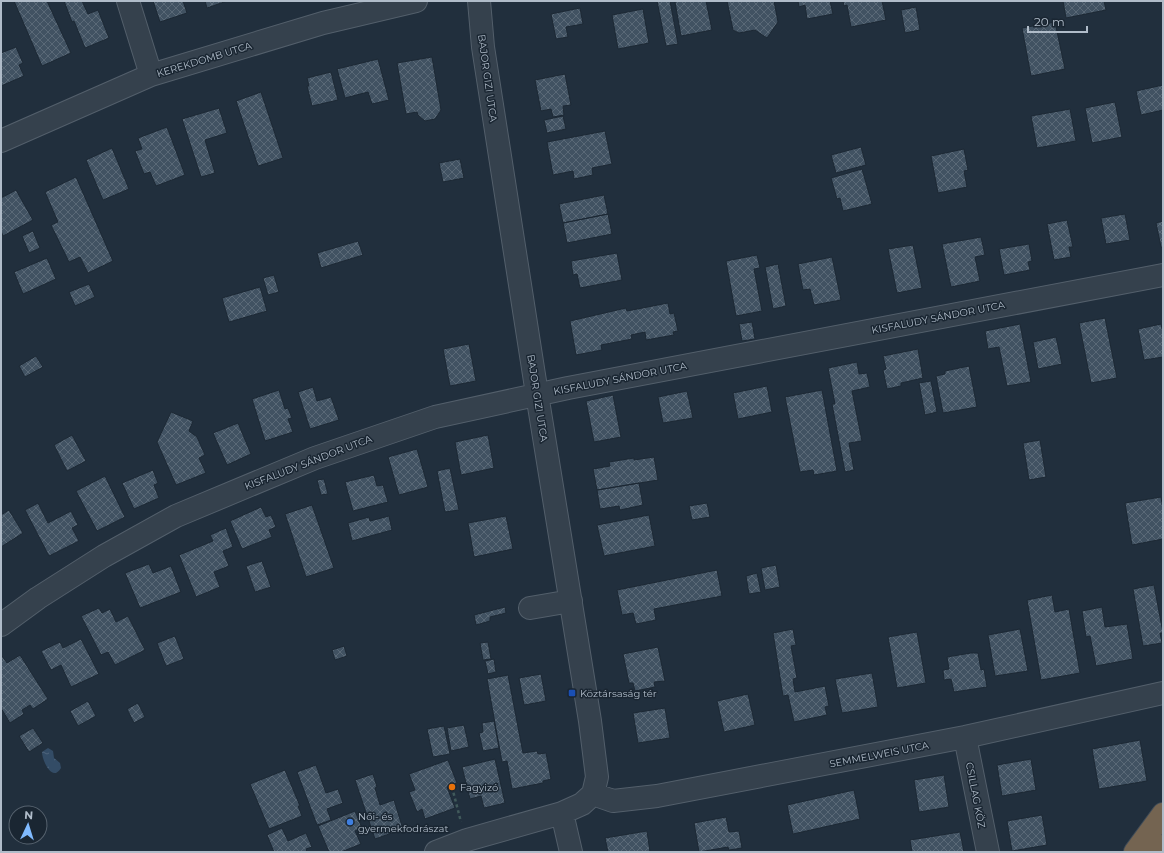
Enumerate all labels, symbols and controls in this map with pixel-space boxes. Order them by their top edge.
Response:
scale bar [1028,8,1087,34]
text: 20 m [1034,14,1065,29]
street label: BAJOR GIZI UTCA [475,33,500,124]
street label: KEREKDOMB UTCA [155,39,254,80]
street label: KISFALUDY SÁNDOR UTCA [870,298,1007,337]
street label: BAJOR GIZI UTCA [524,353,551,444]
street label: KISFALUDY SÁNDOR UTCA [552,359,689,398]
street label: KISFALUDY SÁNDOR UTCA [243,432,375,493]
place label: Köztársaság tér [580,687,657,700]
marker: Köztársaság tér [567,688,577,698]
street label: SEMMELWEIS UTCA [828,738,931,771]
street label: CSILLAG KÖZ [963,761,988,830]
place label: Fagyizó [460,781,498,794]
marker: Fagyizó [447,782,457,792]
north arrow [8,805,48,845]
text: N [24,808,34,822]
place label: Női- és gyermekfodrászat [358,810,448,835]
marker: Női- és gyermekfodrászat [345,817,355,827]

